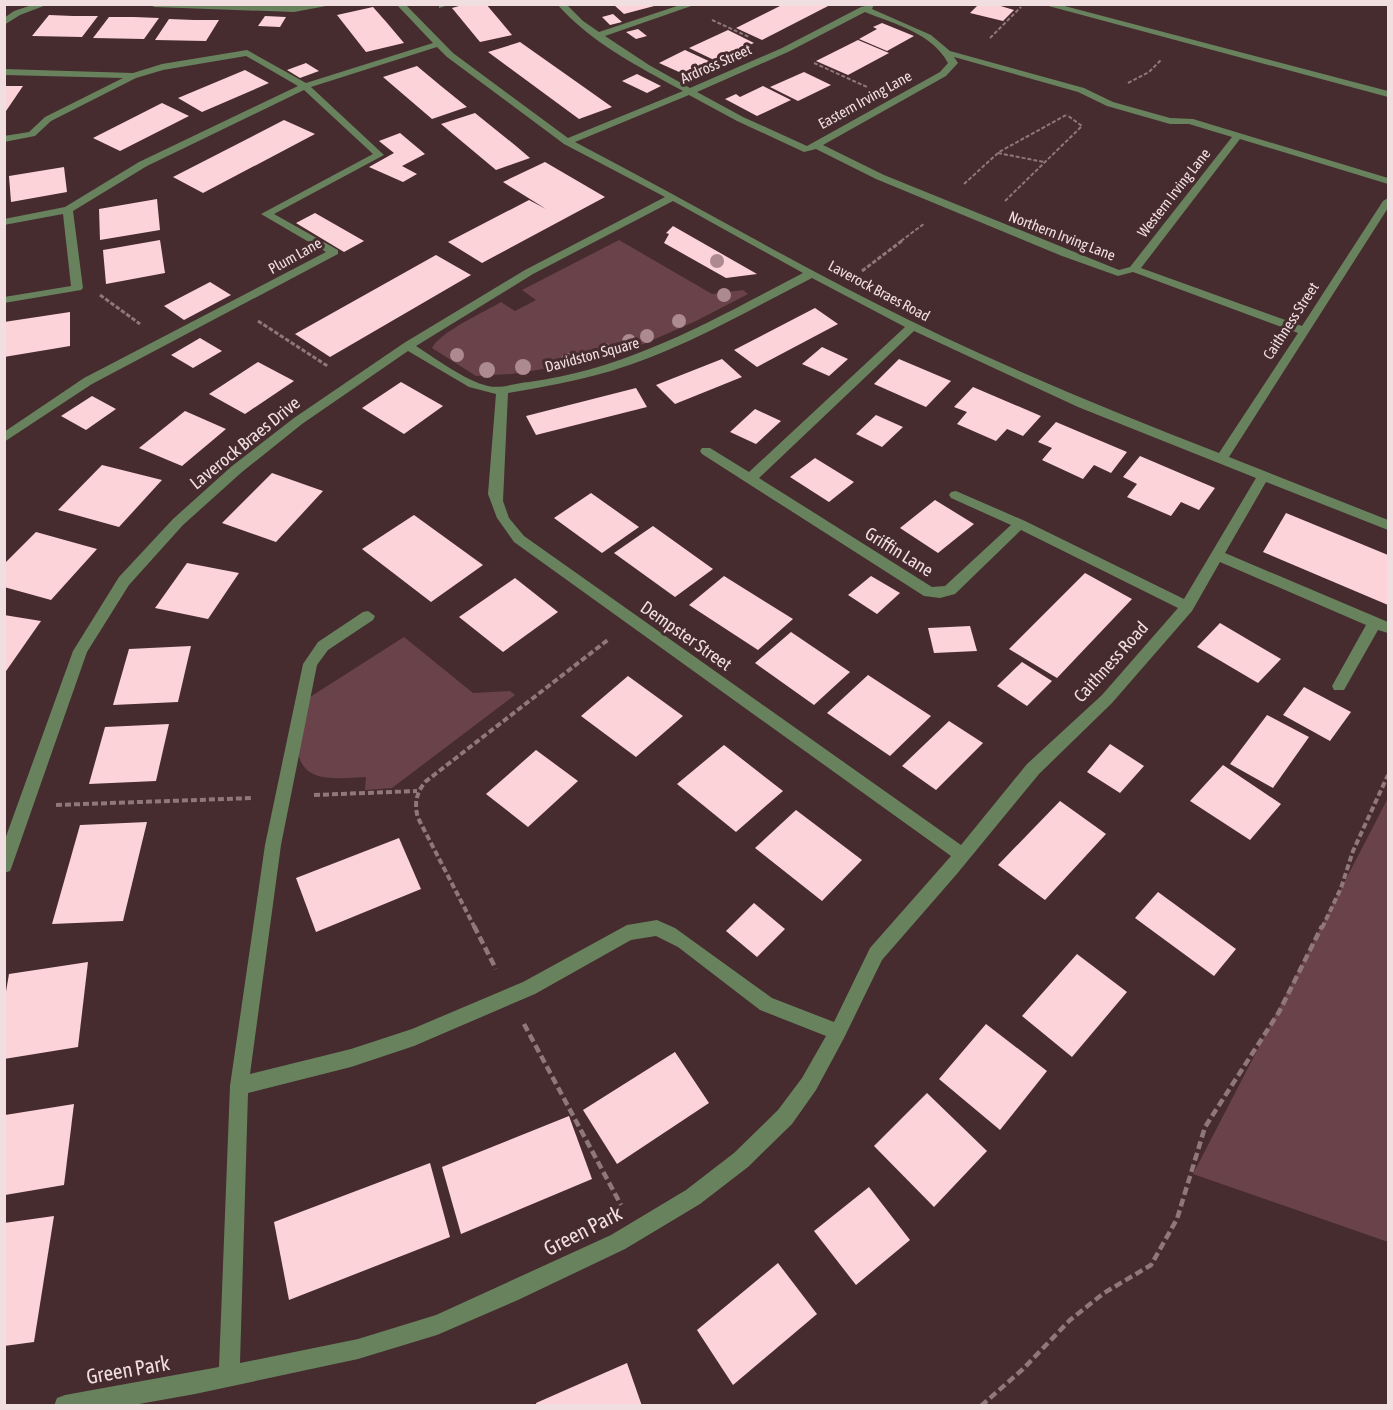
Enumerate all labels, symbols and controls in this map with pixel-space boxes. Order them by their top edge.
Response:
street label: Ardross Street [678,40,754,87]
street label: Eastern Irving Lane [815,67,914,132]
street label: Western Irving Lane [1134,145,1214,240]
street label: Northern Irving Lane [1006,207,1118,264]
street label: Plum Lane [265,234,325,277]
street label: Laverock Braes Road [826,257,933,324]
street label: Caithness Street [1259,279,1322,362]
street label: Davidston Square [543,334,641,375]
street label: Laverock Braes Drive [185,392,304,493]
street label: Griffin Lane [861,522,937,581]
street label: Dempster Street [637,596,736,675]
street label: Caithness Road [1069,617,1152,706]
street label: Green Park [539,1200,626,1260]
street label: Green Park [84,1350,171,1388]

